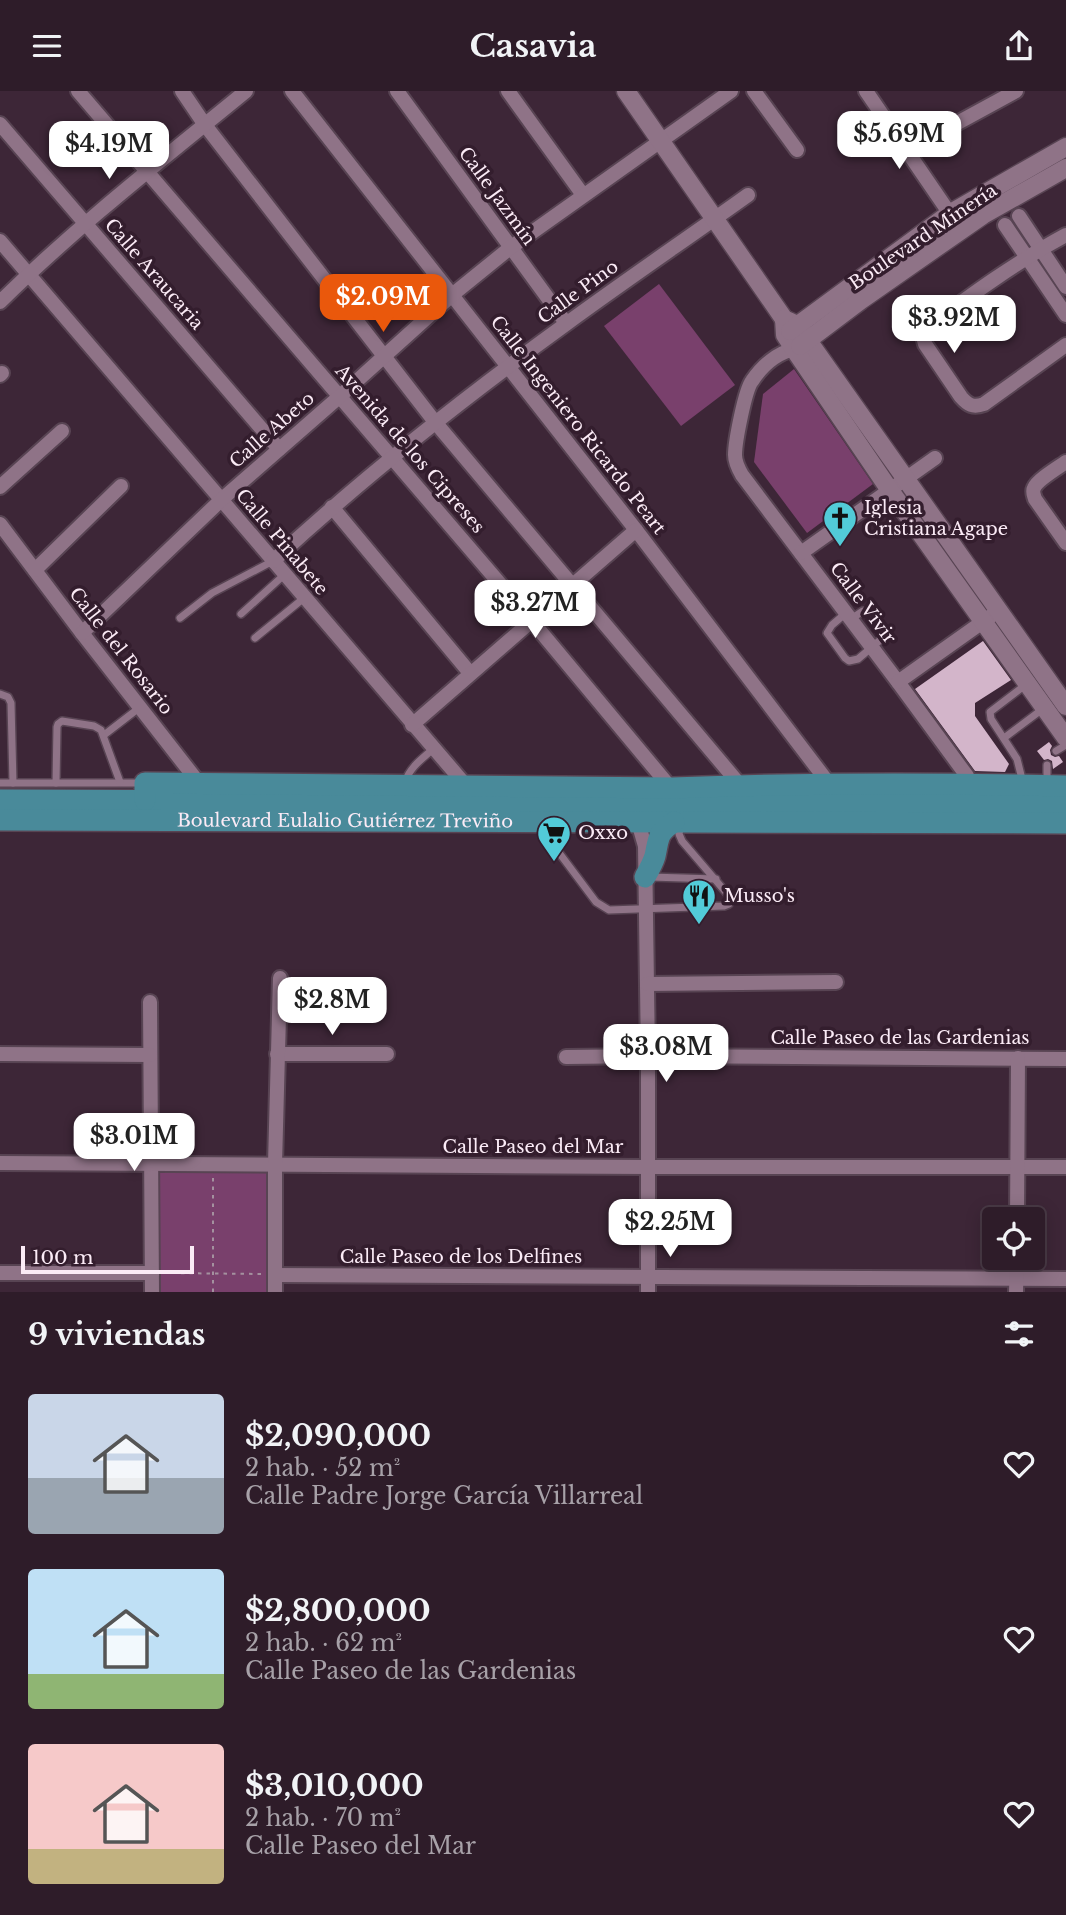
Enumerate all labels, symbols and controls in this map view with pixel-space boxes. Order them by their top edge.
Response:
text: Casavia [469,26,597,66]
icon: menu [28,27,66,65]
icon: share [1000,27,1038,65]
pin: $5.69M [842,111,956,171]
text: $5.69M [853,120,945,148]
pin: $4.19M [52,122,166,181]
text: $4.19M [65,130,153,158]
street label: Calle Jazmín [454,143,540,249]
street label: Boulevard Minería [845,179,1001,295]
street label: Calle Araucaria [100,214,208,334]
street label: Calle Pino [533,255,623,329]
pin: $2.09M [326,275,440,334]
text: $2.09M [336,283,430,311]
pin: $3.92M [897,295,1011,355]
text: $3.92M [908,304,1000,332]
street label: Calle Ingeniero Ricardo Peart [486,311,670,539]
street label: Avenida de los Cipreses [330,359,489,538]
street label: Calle Abeto [225,387,319,473]
street label: Calle Pinabete [231,484,333,600]
place label: Iglesia Cristiana Agape [864,497,1008,540]
church icon: Iglesia Cristiana Agape [821,499,859,548]
street label: Calle Vivir [825,558,901,649]
pin: $3.27M [478,581,592,640]
street label: Calle del Rosario [64,583,178,719]
text: $3.27M [491,589,579,617]
street label: Boulevard Eulalio Gutiérrez Treviño [177,809,513,832]
supermarket icon: Oxxo [535,814,573,863]
place label: Oxxo [578,822,628,844]
restaurant icon: Musso's [680,877,718,926]
place label: Musso's [724,885,795,907]
pin: $2.8M [283,977,381,1037]
text: $2.8M [294,986,370,1014]
pin: $3.08M [609,1025,723,1084]
street label: Calle Paseo de las Gardenias [770,1027,1030,1049]
text: $3.08M [619,1033,713,1061]
pin: $3.01M [77,1114,191,1173]
text: $3.01M [90,1122,178,1150]
street label: Calle Paseo del Mar [443,1136,624,1158]
pin: $2.25M [613,1199,727,1259]
map controls [982,1207,1045,1270]
button: locate [982,1207,1045,1270]
text: $2.25M [625,1208,715,1236]
scale bar [21,1243,194,1275]
text: 100 m [32,1246,93,1269]
street label: Calle Paseo de los Delfines [340,1246,582,1268]
icon: filters [1000,1315,1038,1353]
text: 9 viviendas [28,1316,205,1353]
text: $2,090,000 [245,1417,431,1454]
icon: home [84,1422,168,1506]
icon: heart [1000,1445,1038,1483]
text: 2 hab. · 52 m² [245,1454,400,1482]
text: Calle Padre Jorge García Villarreal [245,1482,643,1510]
text: $2,800,000 [245,1592,431,1629]
icon: home [84,1597,168,1681]
icon: heart [1000,1620,1038,1658]
text: 2 hab. · 62 m² [245,1629,402,1657]
text: Calle Paseo de las Gardenias [245,1657,576,1685]
text: $3,010,000 [245,1767,424,1804]
icon: home [84,1772,168,1856]
icon: heart [1000,1795,1038,1833]
text: 2 hab. · 70 m² [245,1804,401,1832]
text: Calle Paseo del Mar [245,1832,476,1860]

